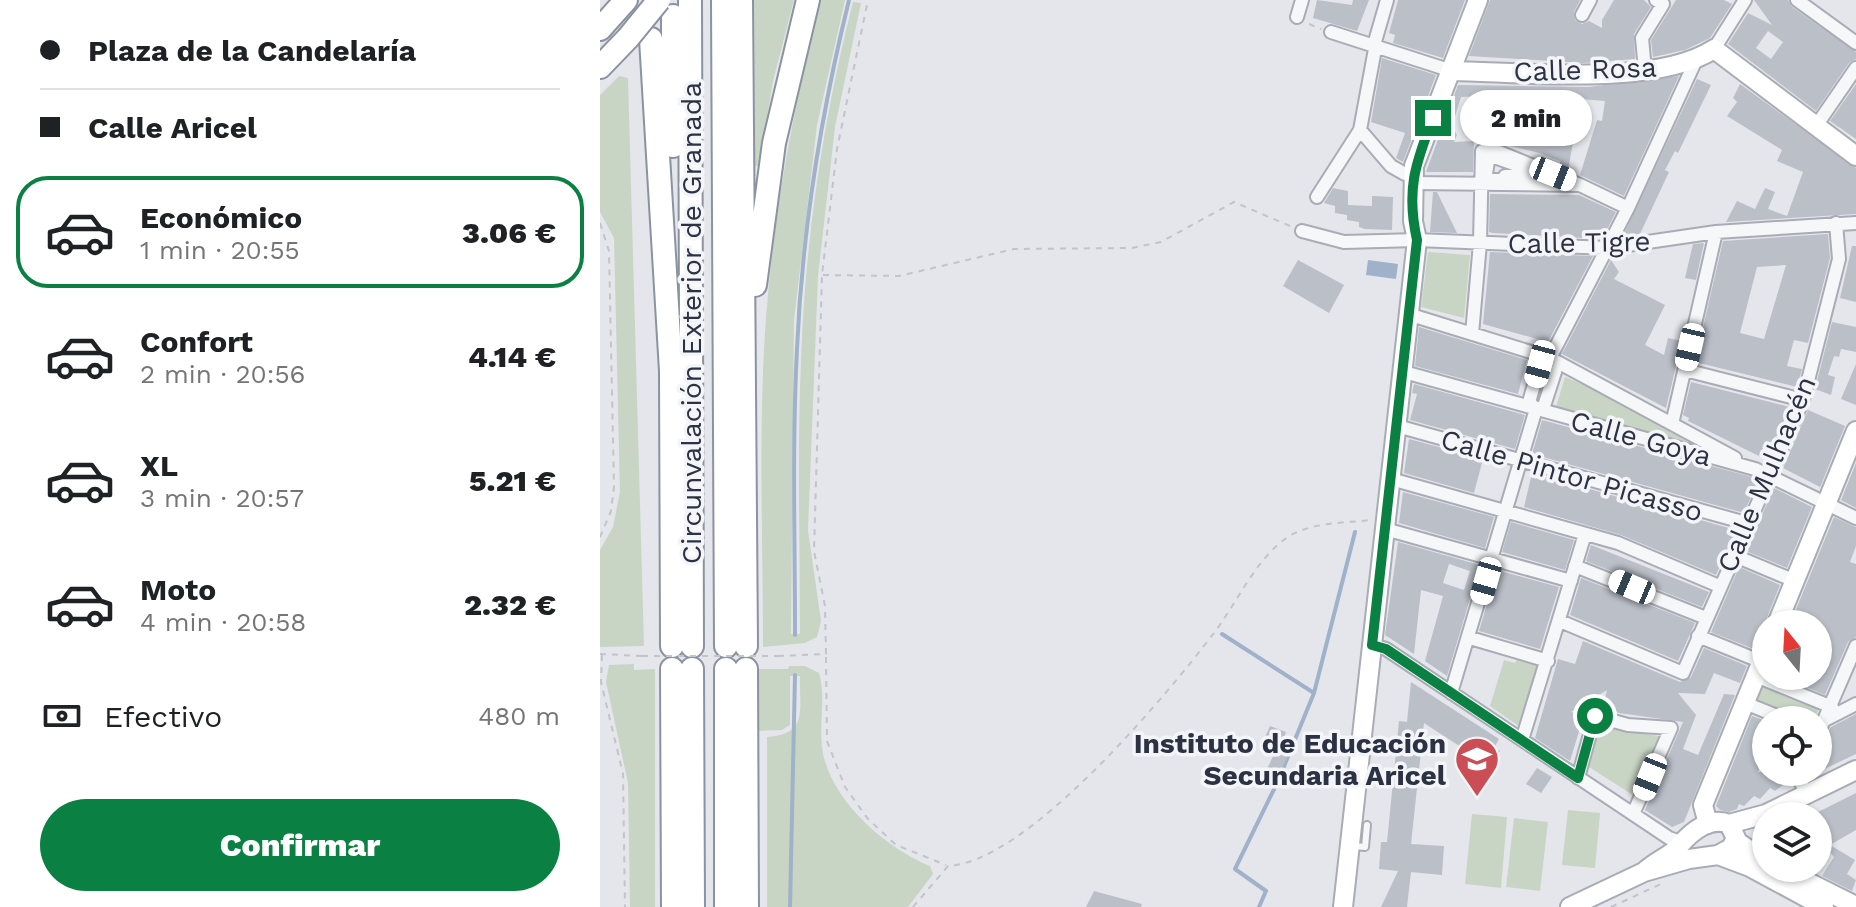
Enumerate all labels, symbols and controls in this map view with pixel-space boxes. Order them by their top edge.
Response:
text: Plaza de la Candelaría [88,33,416,68]
street label: Calle Rosa [1513,51,1657,88]
street label: Circunvalación Exterior de Granada [675,82,708,564]
callout: 2 min [1461,90,1593,146]
route end [1415,100,1451,136]
text: 2 min [1491,103,1561,133]
text: Calle Aricel [88,110,257,145]
car [1526,154,1580,194]
icon: car [44,196,116,268]
text: Económico [140,200,302,235]
text: 3.06 € [462,215,556,250]
street label: Calle Tigre [1507,225,1651,260]
text: 1 min · 20:55 [140,235,300,265]
icon: car [44,320,116,392]
car [1673,321,1707,373]
text: Confort [140,324,253,359]
car [1522,338,1558,390]
text: 4.14 € [468,339,556,374]
text: 2 min · 20:56 [140,359,305,389]
street label: Calle Mulhacén [1710,371,1823,577]
street label: Calle Goya [1567,404,1715,473]
street label: Calle Pintor Picasso [1437,422,1707,529]
icon: car [44,444,116,516]
text: XL [140,448,178,483]
text: 5.21 € [469,463,556,498]
text: 3 min · 20:57 [140,483,304,513]
car [1468,555,1504,607]
car [1605,567,1659,607]
icon: car [44,568,116,640]
text: Moto [140,572,216,607]
text: 2.32 € [464,587,556,622]
text: 4 min · 20:58 [140,607,306,637]
north arrow [1752,610,1832,690]
map controls [1752,610,1832,882]
icon: cash [40,694,84,738]
route start [1577,698,1613,734]
text: Efectivo [104,699,222,734]
text: 480 m [478,701,560,731]
button: locate [1752,706,1832,786]
place label: Instituto de Educación Secundaria Aricel [1134,727,1447,792]
school or university icon: Instituto de Educación Secundaria Aricel [1453,735,1501,798]
car [1630,750,1670,804]
button: Confirmar [40,799,560,891]
button: layers [1752,802,1832,882]

